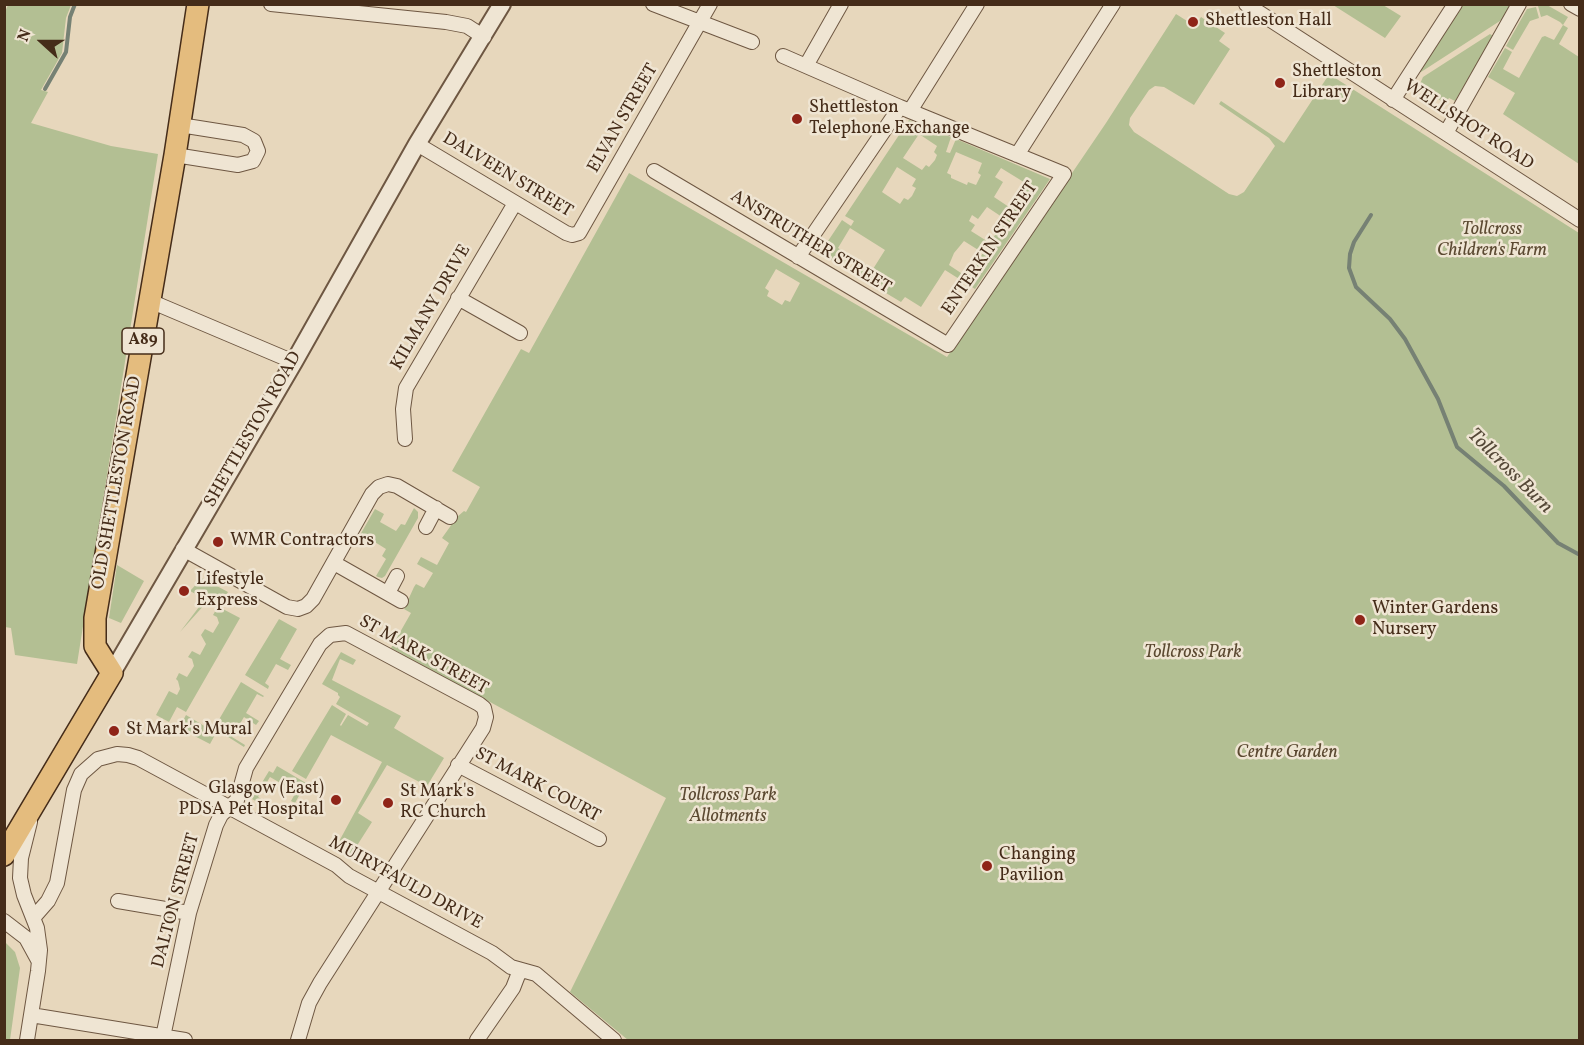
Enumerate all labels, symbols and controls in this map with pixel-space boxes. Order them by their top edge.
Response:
place label: Shettleston Hall [1205,11,1332,33]
north arrow [12,12,72,72]
marker: Shettleston Hall [1186,15,1200,29]
text: N [13,26,38,45]
street label: ELVAN STREET [584,61,664,177]
place label: Shettleston Library [1292,62,1382,104]
marker: Shettleston Library [1273,76,1287,90]
street label: WELLSHOT ROAD [1399,76,1537,176]
place label: Shettleston Telephone Exchange [809,98,970,140]
marker: Shettleston Telephone Exchange [790,112,804,126]
street label: DALVEEN STREET [438,129,576,223]
street label: ENTERKIN STREET [938,178,1044,320]
street label: ANSTRUTHER STREET [726,186,894,300]
park label: Tollcross Children's Farm [1437,220,1547,262]
street label: KILMANY DRIVE [387,241,477,375]
road number: A89 [122,328,164,354]
street label: SHETTLESTON ROAD [201,348,307,512]
street label: OLD SHETTLESTON ROAD [89,375,147,591]
water label: Tollcross Burn [1461,424,1557,520]
place label: WMR Contractors [230,531,374,553]
marker: WMR Contractors [211,535,225,549]
place label: Lifestyle Express [196,570,264,612]
marker: Lifestyle Express [177,584,191,598]
place label: Winter Gardens Nursery [1372,599,1498,642]
street label: ST MARK STREET [355,612,491,700]
marker: Winter Gardens Nursery [1353,613,1367,627]
park label: Tollcross Park [1144,643,1242,665]
place label: St Mark's Mural [126,720,252,742]
marker: St Mark's Mural [107,724,121,738]
park label: Centre Garden [1237,743,1337,765]
street label: ST MARK COURT [470,744,604,828]
place label: Glasgow (East) PDSA Pet Hospital [178,779,324,822]
place label: St Mark's RC Church [400,782,486,824]
park label: Tollcross Park Allotments [679,786,777,828]
marker: Glasgow (East) PDSA Pet Hospital [329,793,343,807]
marker: St Mark's RC Church [381,796,395,810]
street label: DALTON STREET [149,831,205,971]
street label: MUIRYFAULD DRIVE [324,833,486,935]
place label: Changing Pavilion [999,845,1076,888]
marker: Changing Pavilion [980,859,994,873]

